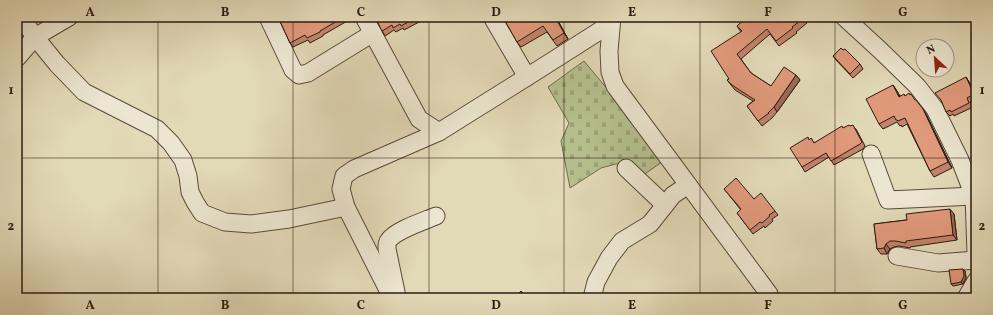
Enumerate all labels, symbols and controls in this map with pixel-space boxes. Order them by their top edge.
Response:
text: A [85,4,95,22]
text: B [221,4,230,22]
text: C [357,4,365,22]
text: D [491,4,501,22]
text: E [628,4,636,22]
text: F [764,4,772,22]
text: G [898,4,908,22]
north arrow [915,38,955,78]
text: N [924,42,938,59]
text: 1 [8,82,14,100]
text: 1 [979,82,985,100]
text: 2 [8,218,15,236]
text: 2 [979,218,986,236]
text: A [85,297,95,315]
text: B [221,297,230,315]
text: C [357,297,365,315]
text: D [491,297,501,315]
text: E [628,297,636,315]
text: F [764,297,772,315]
text: G [898,297,908,315]

